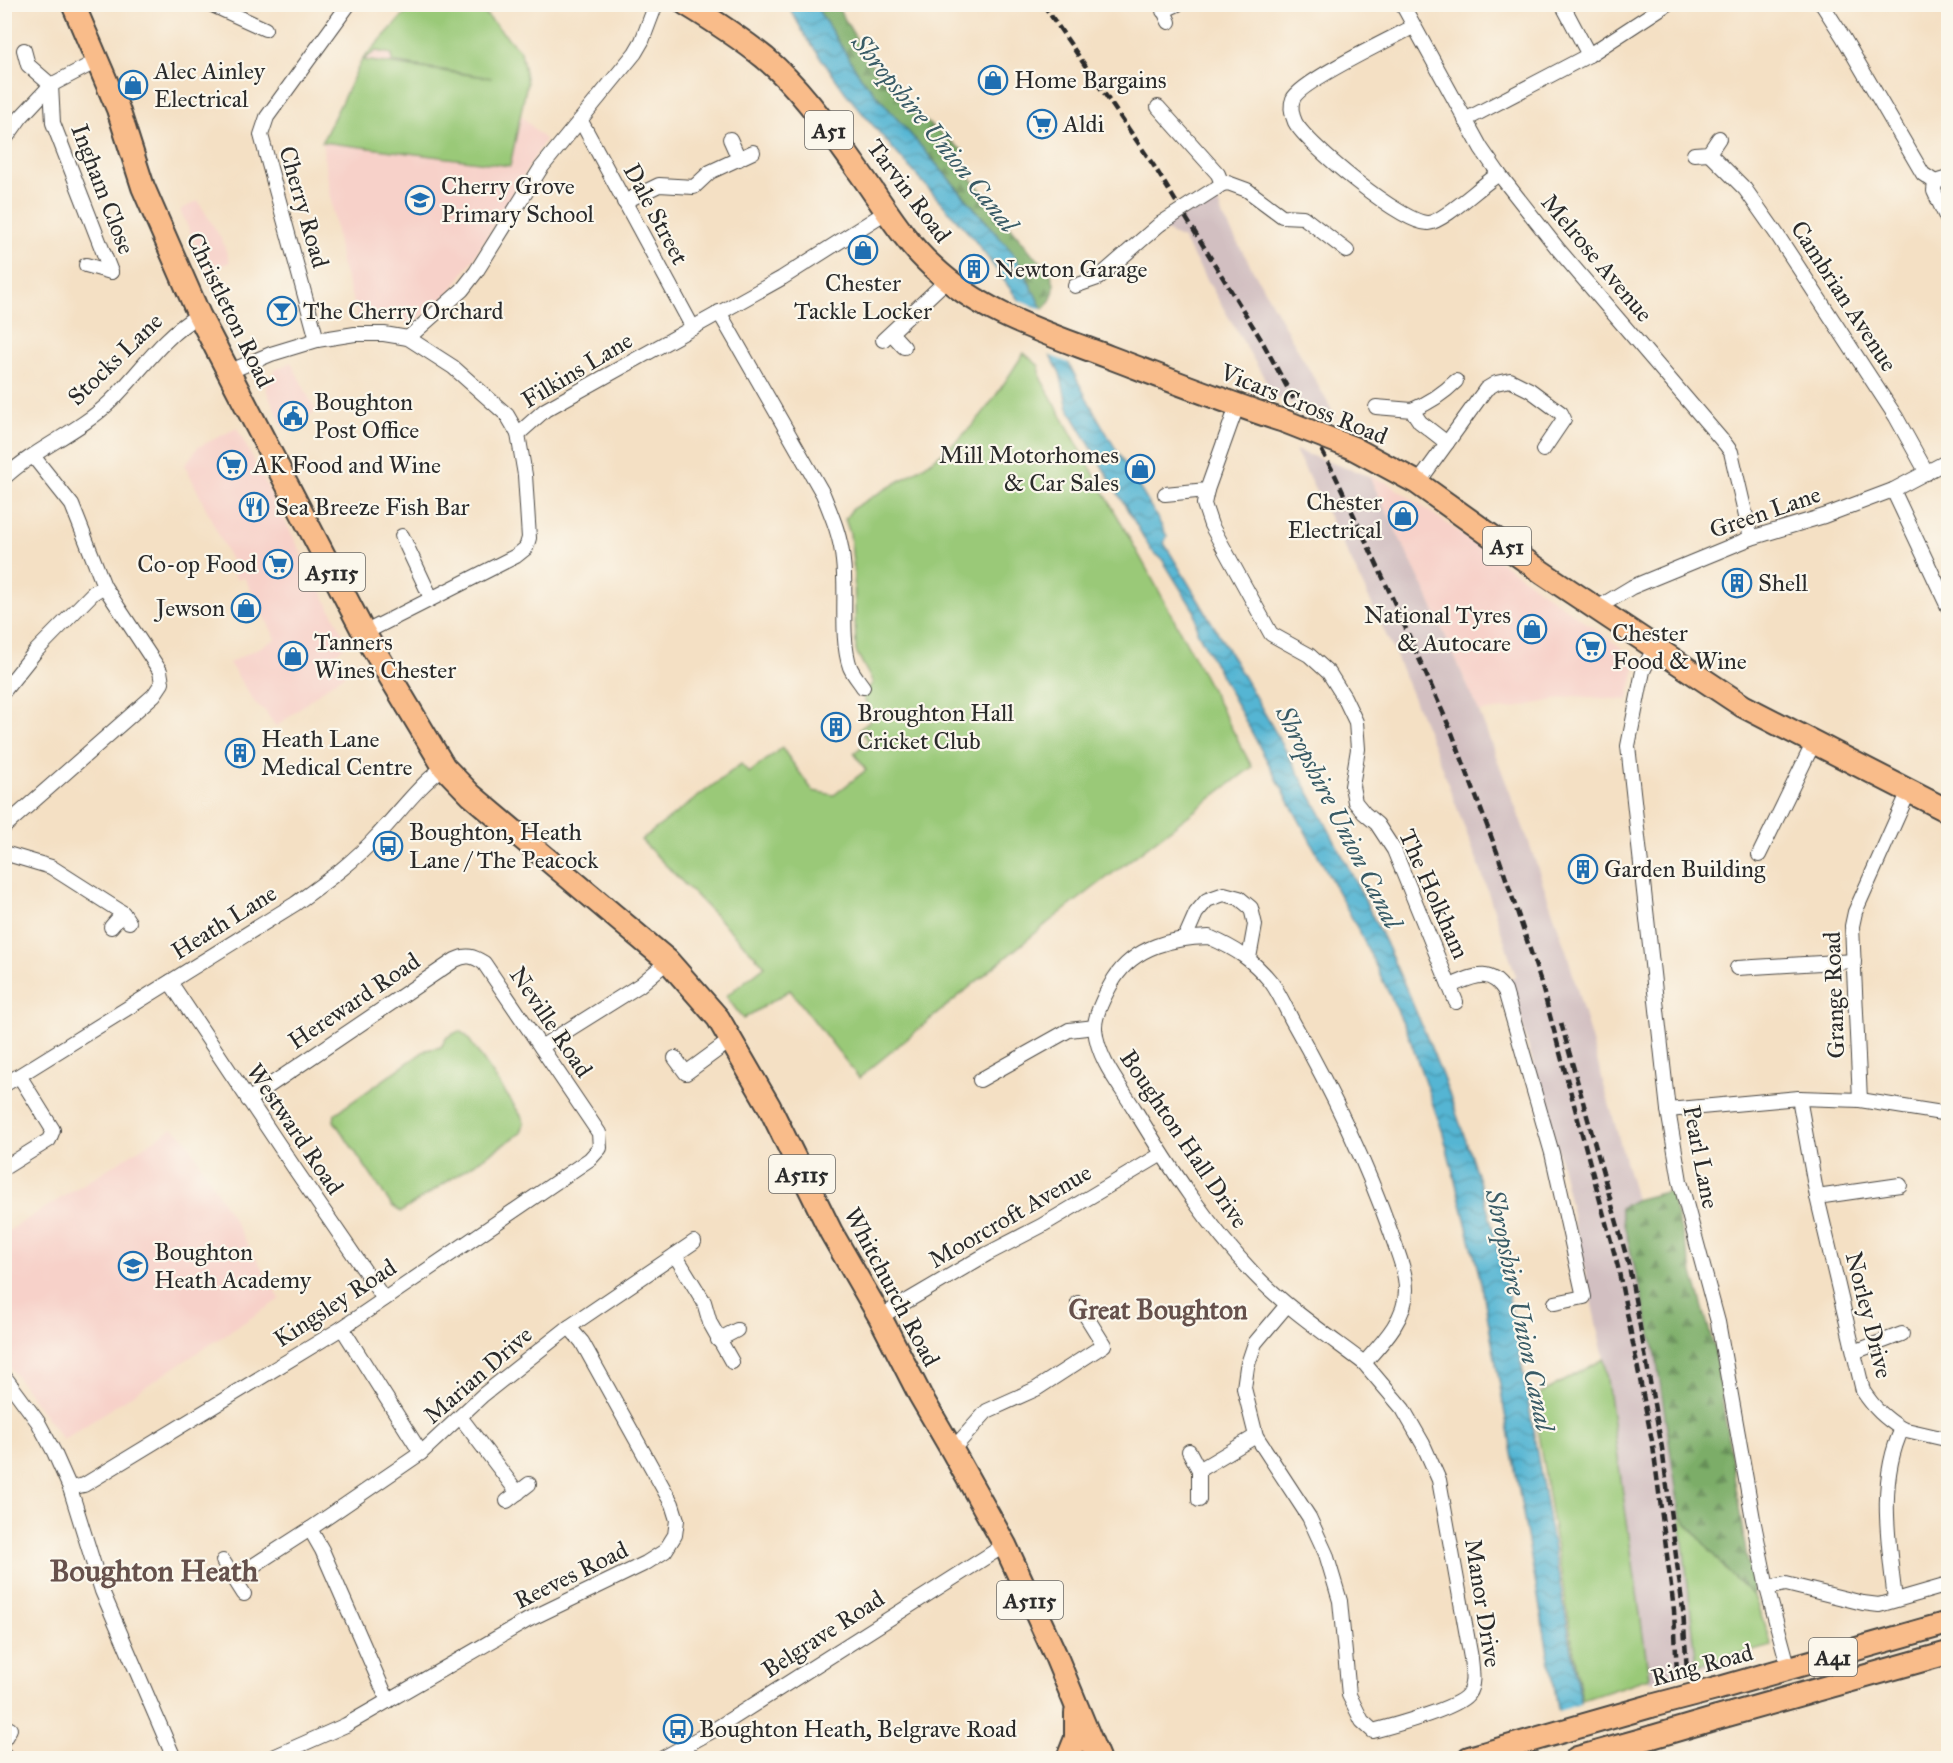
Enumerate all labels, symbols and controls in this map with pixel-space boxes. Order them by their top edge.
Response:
water label: Shropshire Union Canal [844,27,1026,241]
place label: Alec Ainley Electrical [153,56,266,114]
shop icon: Home Bargains [977,64,1009,96]
place label: Home Bargains [1014,65,1167,95]
shop icon: Alec Ainley Electrical [117,69,149,101]
supermarket icon: Aldi [1026,108,1058,140]
place label: Aldi [1062,109,1105,139]
road number: A51 [805,111,853,149]
street label: Ingham Close [64,120,142,258]
street label: Tarvin Road [860,133,958,249]
street label: Cherry Road [272,143,336,271]
street label: Dale Street [617,158,695,270]
place label: Cherry Grove Primary School [441,171,595,229]
school or university icon: Cherry Grove Primary School [404,184,436,216]
street label: Melrose Avenue [1535,188,1659,328]
street label: Cambrian Avenue [1784,215,1904,377]
street label: Christleton Road [179,227,281,393]
shop icon: Chester Tackle Locker [847,234,879,266]
building icon: Newton Garage [958,253,990,285]
place label: Newton Garage [995,254,1148,284]
place label: Chester Tackle Locker [794,268,932,326]
bar icon: The Cherry Orchard [266,295,298,327]
place label: The Cherry Orchard [303,296,504,326]
street label: Stocks Lane [61,306,169,412]
street label: Filkins Lane [516,325,638,415]
street label: Vicars Cross Road [1215,356,1392,451]
place label: Boughton Post Office [314,387,419,445]
public building icon: Boughton Post Office [277,400,309,432]
place label: Mill Motorhomes & Car Sales [939,440,1119,498]
supermarket icon: AK Food and Wine [216,449,248,481]
place label: AK Food and Wine [252,450,441,480]
shop icon: Mill Motorhomes & Car Sales [1124,453,1156,485]
street label: Green Lane [1706,479,1824,545]
place label: Chester Electrical [1288,487,1383,545]
restaurant icon: Sea Breeze Fish Bar [238,491,270,523]
place label: Sea Breeze Fish Bar [275,492,470,522]
shop icon: Chester Electrical [1387,500,1419,532]
road number: A51 [1483,527,1531,565]
supermarket icon: Co-op Food [262,548,294,580]
place label: Co-op Food [137,549,257,579]
road number: A5115 [299,553,365,591]
building icon: Shell [1721,567,1753,599]
place label: Shell [1758,568,1809,598]
shop icon: Jewson [230,592,262,624]
place label: Jewson [153,593,225,623]
place label: National Tyres & Autocare [1364,600,1511,658]
shop icon: National Tyres & Autocare [1516,613,1548,645]
place label: Chester Food & Wine [1612,618,1747,676]
place label: Tanners Wines Chester [314,627,456,685]
supermarket icon: Chester Food & Wine [1575,631,1607,663]
shop icon: Tanners Wines Chester [277,640,309,672]
place label: Broughton Hall Cricket Club [857,698,1014,756]
water label: Shropshire Union Canal [1268,699,1410,936]
building icon: Broughton Hall Cricket Club [820,711,852,743]
place label: Heath Lane Medical Centre [261,724,413,782]
building icon: Heath Lane Medical Centre [224,737,256,769]
place label: Boughton, Heath Lane / The Peacock [409,817,599,875]
street label: The Holkham [1392,825,1476,963]
bus stop icon: Boughton, Heath Lane / The Peacock [372,830,404,862]
building icon: Garden Building [1567,853,1599,885]
place label: Garden Building [1604,854,1766,884]
street label: Heath Lane [166,878,282,966]
street label: Grange Road [1817,931,1851,1059]
street label: Hereward Road [282,946,426,1056]
street label: Neville Road [503,961,599,1083]
street label: Boughton Hall Drive [1113,1044,1255,1234]
street label: Westward Road [240,1058,350,1200]
street label: Pearl Lane [1676,1103,1726,1211]
road number: A5115 [769,1155,835,1193]
street label: Moorcroft Avenue [923,1157,1097,1275]
water label: Shropshire Union Canal [1478,1185,1562,1436]
street label: Whitchurch Road [837,1202,947,1372]
place label: Boughton Heath Academy [154,1237,312,1295]
street label: Norley Drive [1839,1249,1899,1381]
school or university icon: Boughton Heath Academy [117,1250,149,1282]
street label: Kingsley Road [268,1252,402,1354]
district label: Great Boughton [1068,1293,1248,1327]
street label: Marian Drive [417,1320,539,1430]
street label: Reeves Road [509,1535,633,1615]
street label: Manor Drive [1458,1537,1508,1669]
district label: Boughton Heath [50,1553,259,1589]
road number: A5115 [997,1581,1063,1619]
street label: Belgrave Road [756,1583,890,1685]
street label: Ring Road [1648,1637,1756,1693]
road number: A41 [1809,1638,1857,1676]
bus stop icon: Boughton Heath, Belgrave Road [662,1713,694,1745]
place label: Boughton Heath, Belgrave Road [699,1714,1017,1744]

